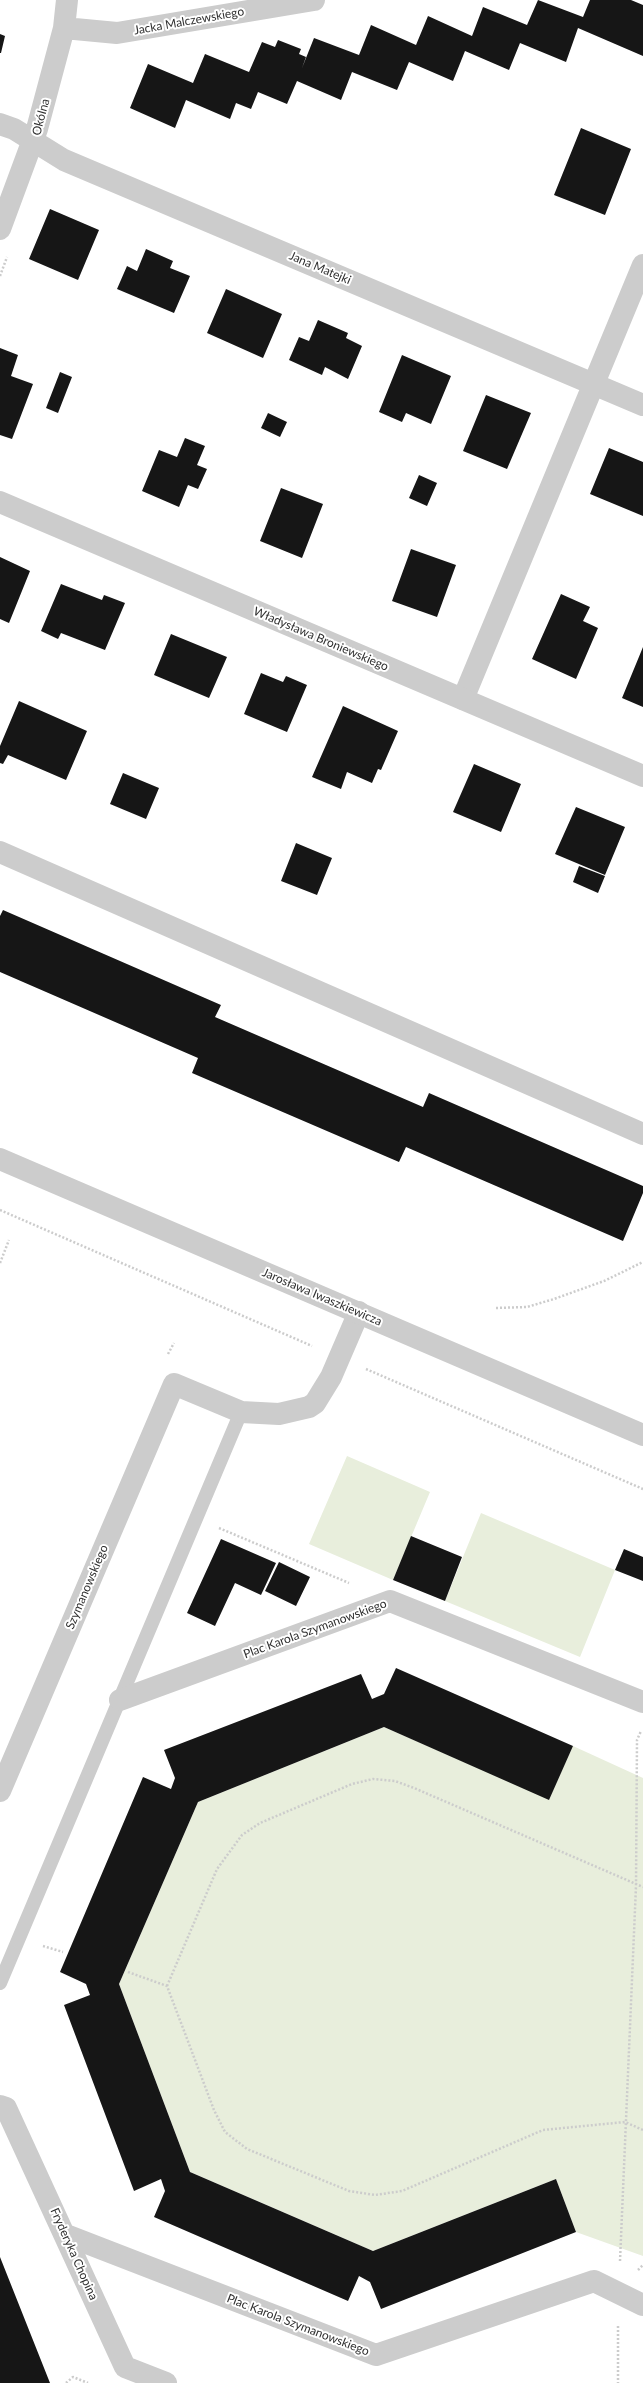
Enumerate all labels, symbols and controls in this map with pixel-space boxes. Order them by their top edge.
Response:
street label: Jacka Malczewskiego [133,4,245,38]
street label: Okólna [29,97,53,137]
street label: Jana Matejki [287,249,353,287]
street label: Władysława Broniewskiego [251,604,391,674]
street label: Jarosława Iwaszkiewicza [260,1265,384,1329]
street label: Szymanowskiego [63,1543,111,1631]
street label: Plac Karola Szymanowskiego [241,1596,389,1662]
street label: Fryderyka Chopina [47,2206,101,2302]
street label: Plac Karola Szymanowskiego [225,2291,371,2359]

